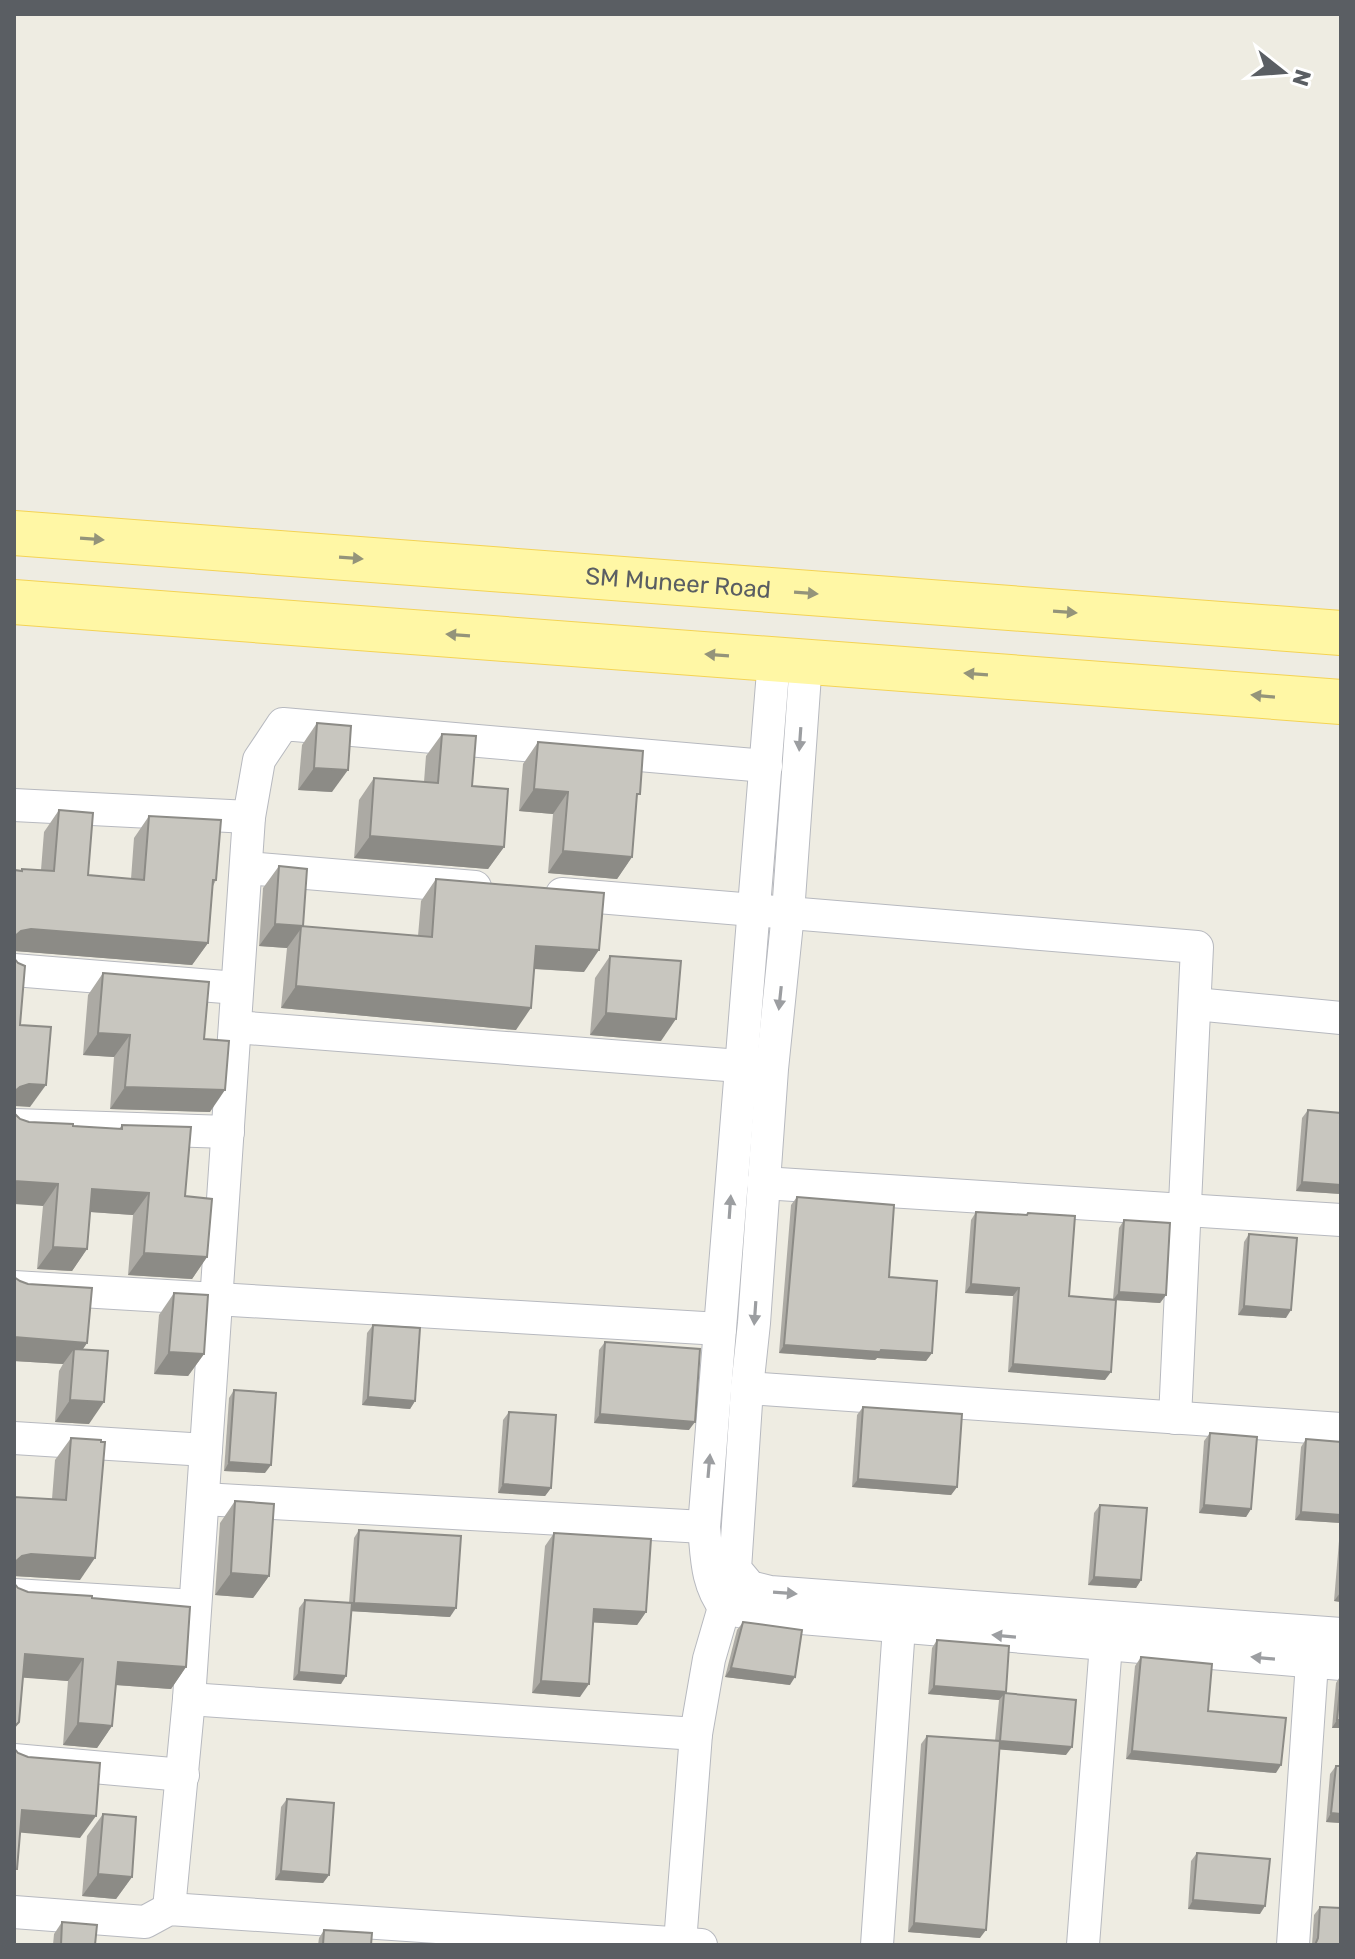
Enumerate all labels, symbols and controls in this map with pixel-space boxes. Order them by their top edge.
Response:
north arrow [1243,32,1323,112]
text: N [1286,66,1317,89]
one-way arrow [80,532,105,545]
one-way arrow [339,552,364,565]
street label: SM Muneer Road [584,562,772,604]
one-way arrow [794,586,819,599]
one-way arrow [1053,606,1078,619]
one-way arrow [445,628,470,641]
one-way arrow [704,648,729,661]
one-way arrow [963,667,988,680]
one-way arrow [1250,689,1275,702]
one-way arrow [793,727,806,752]
one-way arrow [773,986,786,1011]
one-way arrow [724,1194,737,1219]
one-way arrow [748,1301,761,1326]
one-way arrow [703,1453,716,1478]
one-way arrow [773,1587,798,1600]
one-way arrow [991,1629,1016,1642]
one-way arrow [1250,1651,1275,1664]

